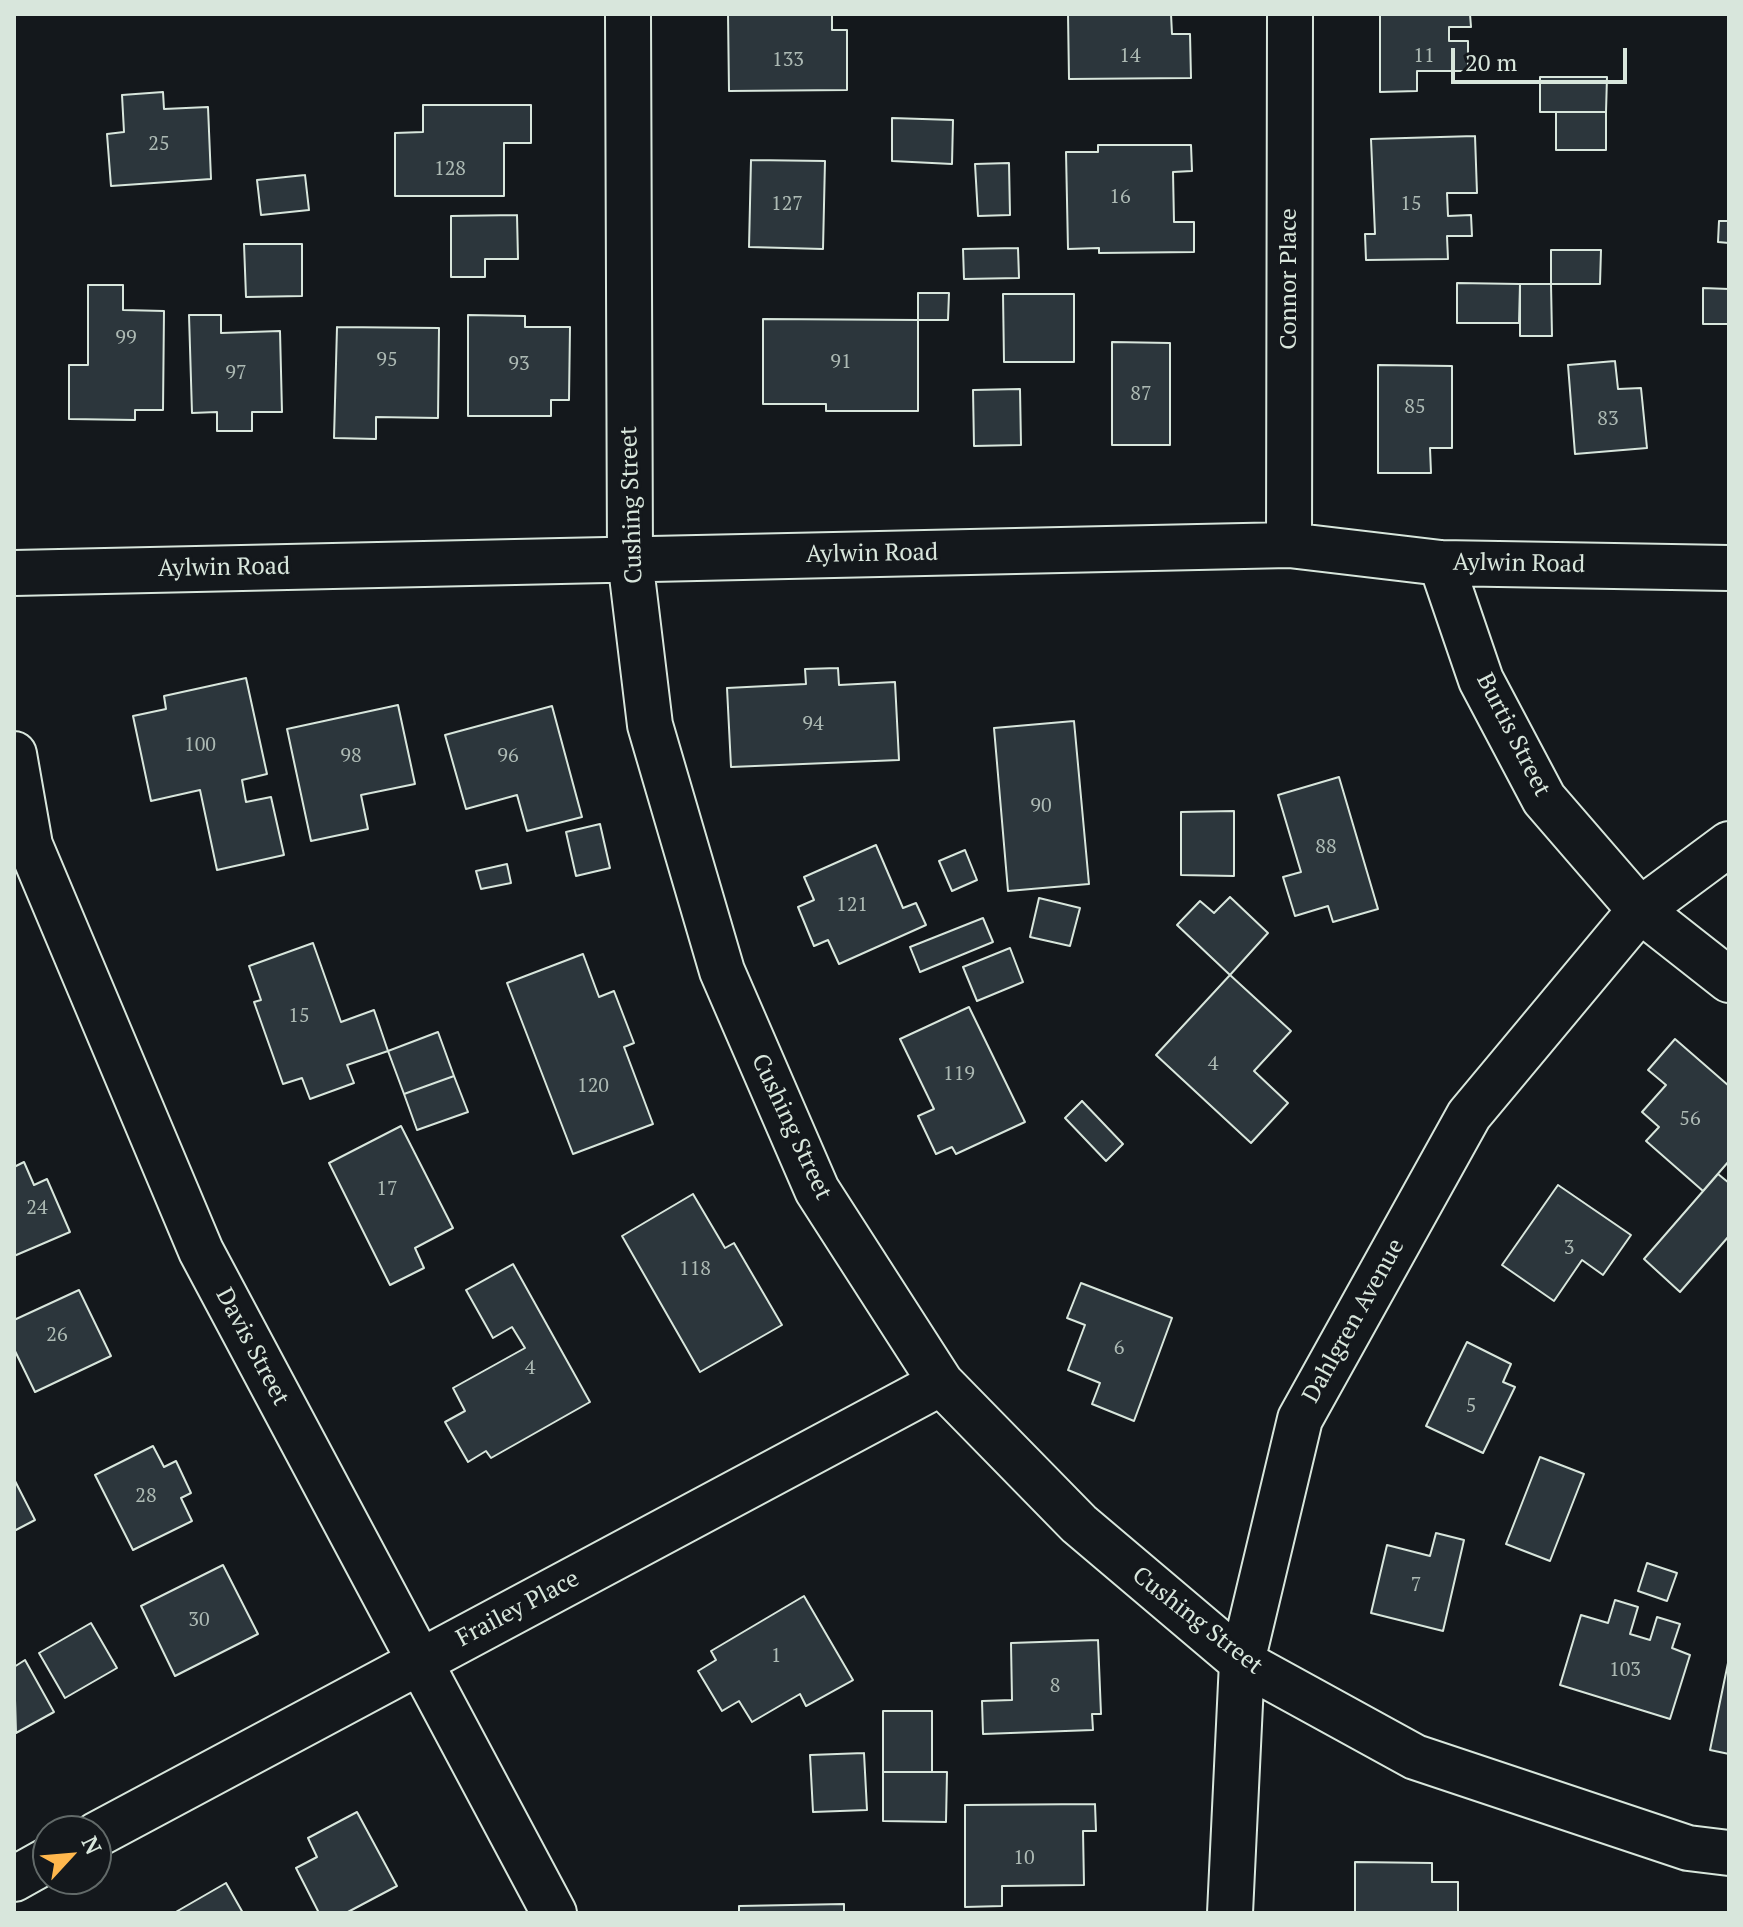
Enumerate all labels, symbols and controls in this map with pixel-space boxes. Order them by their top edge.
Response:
scale bar [1455,32,1631,82]
house number: 14 [1119,44,1141,68]
house number: 11 [1413,44,1435,68]
text: 20 m [1465,46,1517,78]
house number: 133 [772,48,804,72]
house number: 25 [148,132,170,156]
house number: 128 [434,157,466,181]
house number: 16 [1109,185,1131,209]
house number: 127 [771,192,803,216]
house number: 15 [1400,192,1422,216]
street label: Connor Place [1275,208,1303,350]
house number: 99 [115,326,137,350]
house number: 95 [376,348,398,372]
house number: 91 [830,350,852,374]
house number: 93 [508,352,530,376]
house number: 97 [225,361,247,385]
house number: 87 [1130,382,1152,406]
house number: 85 [1404,395,1426,419]
house number: 83 [1597,407,1619,431]
street label: Cushing Street [615,426,649,584]
street label: Aylwin Road [806,538,938,570]
street label: Aylwin Road [1453,548,1585,580]
street label: Aylwin Road [158,552,290,584]
street label: Burtis Street [1470,669,1556,801]
house number: 94 [802,712,824,736]
house number: 100 [184,733,216,757]
house number: 98 [340,744,362,768]
house number: 96 [497,744,519,768]
house number: 90 [1030,794,1052,818]
house number: 88 [1315,835,1337,859]
house number: 121 [836,893,868,917]
house number: 15 [288,1004,310,1028]
street label: Cushing Street [745,1049,837,1205]
house number: 4 [1208,1052,1218,1076]
house number: 119 [943,1062,975,1086]
house number: 120 [577,1074,609,1098]
house number: 56 [1679,1107,1701,1131]
house number: 17 [376,1177,398,1201]
house number: 24 [26,1196,48,1220]
street label: Dahlgren Avenue [1297,1234,1411,1408]
house number: 3 [1564,1236,1574,1260]
house number: 118 [679,1257,711,1281]
street label: Davis Street [209,1283,295,1411]
house number: 26 [46,1323,68,1347]
house number: 6 [1114,1336,1124,1360]
house number: 4 [525,1356,535,1380]
house number: 5 [1466,1394,1476,1418]
house number: 28 [135,1484,157,1508]
street label: Cushing Street [1126,1561,1268,1681]
street label: Frailey Place [452,1565,584,1653]
house number: 7 [1411,1573,1421,1597]
house number: 30 [188,1608,210,1632]
house number: 1 [771,1644,781,1668]
house number: 103 [1609,1658,1641,1682]
house number: 8 [1050,1674,1060,1698]
north arrow [32,1815,112,1895]
text: N [76,1831,109,1859]
house number: 10 [1013,1846,1035,1870]

